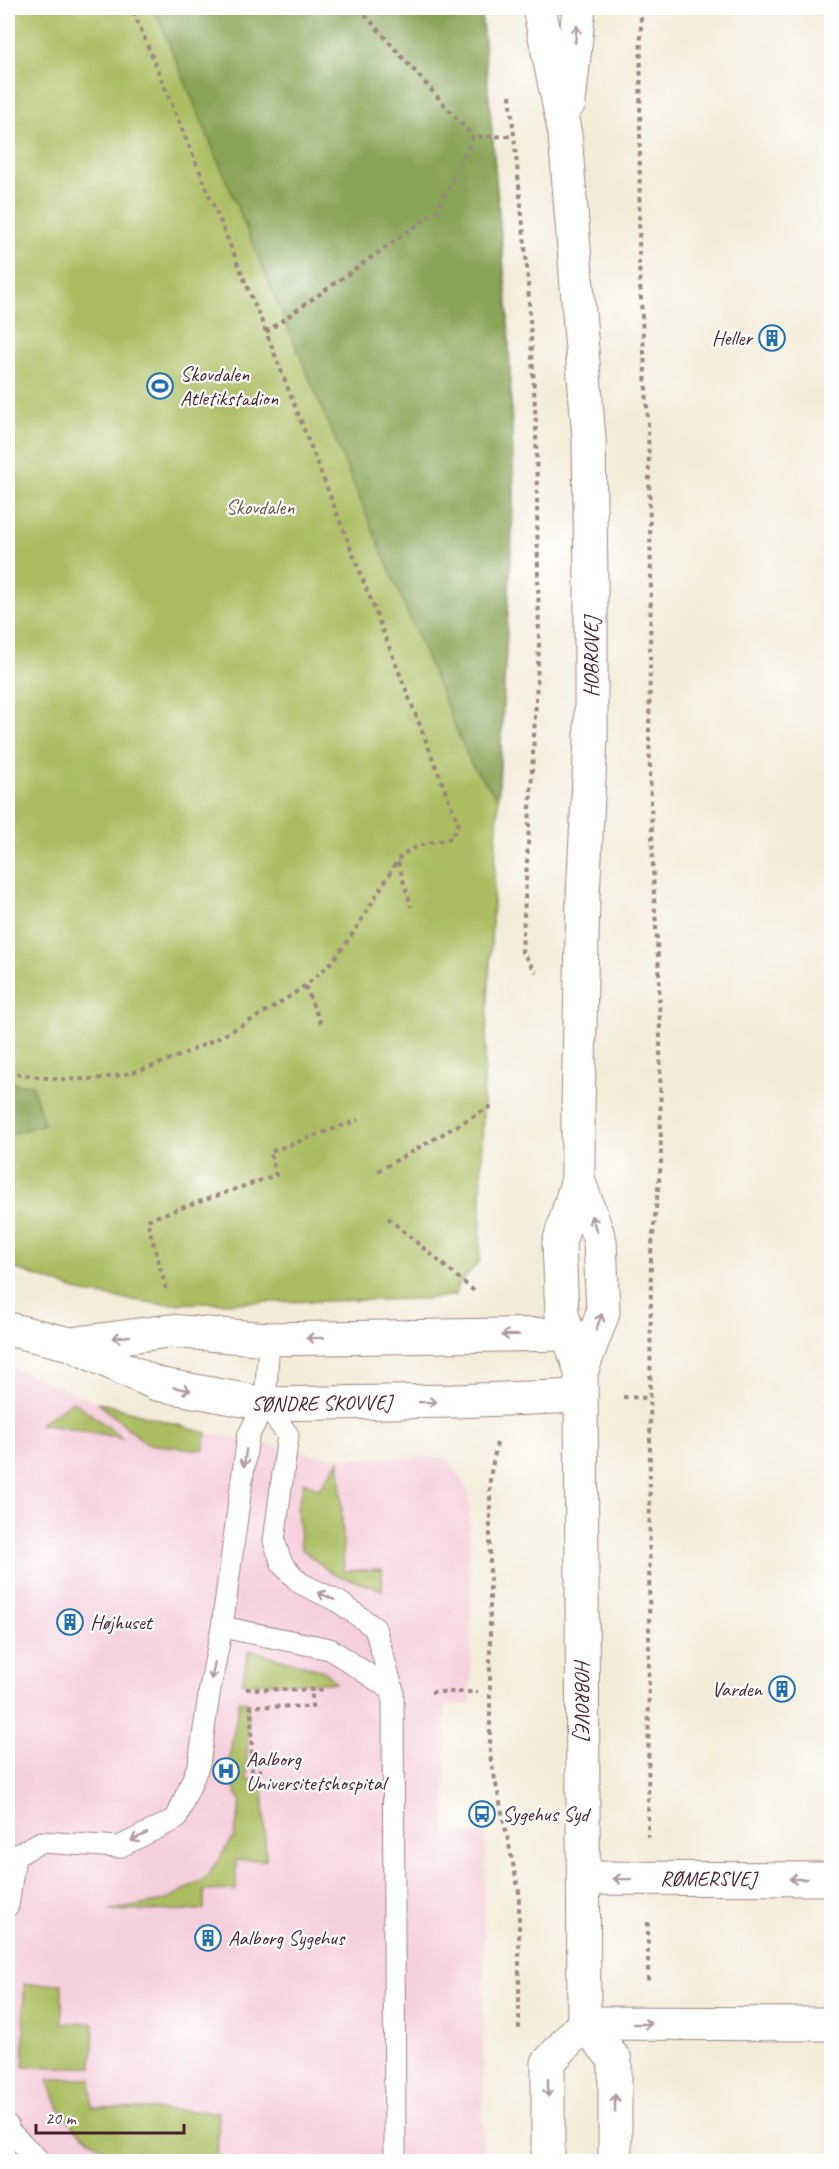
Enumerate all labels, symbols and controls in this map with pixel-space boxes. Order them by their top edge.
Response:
one-way arrow [571,25,582,45]
building icon: Heller [757,323,787,353]
place label: Heller [712,325,753,351]
place label: Skovdalen Atletikstadion [180,361,279,411]
sports icon: Skovdalen Atletikstadion [145,371,175,401]
park label: Skovdalen [225,494,295,520]
street label: HOBROVEJ [578,613,604,697]
one-way arrow [588,1215,599,1234]
one-way arrow [595,1313,606,1332]
one-way arrow [500,1329,520,1341]
one-way arrow [111,1332,131,1343]
one-way arrow [305,1332,325,1344]
one-way arrow [172,1384,192,1395]
street label: SØNDRE SKOVVEJ [249,1389,395,1417]
one-way arrow [418,1396,438,1408]
one-way arrow [239,1447,250,1467]
one-way arrow [318,1589,336,1601]
building icon: Højhuset [55,1607,85,1637]
place label: Højhuset [90,1609,154,1635]
street label: HOBROVEJ [569,1658,596,1742]
one-way arrow [207,1661,218,1681]
building icon: Varden [767,1674,797,1704]
place label: Varden [711,1676,764,1702]
place label: Aalborg Universitetshospital [246,1746,389,1796]
hospital icon: Aalborg Universitetshospital [211,1756,241,1786]
bus stop icon: Sygehus Syd [467,1799,497,1829]
place label: Sygehus Syd [502,1801,591,1827]
one-way arrow [130,1832,148,1844]
street label: RØMERSVEJ [660,1865,760,1892]
one-way arrow [613,1873,633,1884]
one-way arrow [789,1873,809,1885]
building icon: Aalborg Sygehus [193,1923,223,1953]
place label: Aalborg Sygehus [228,1925,346,1951]
one-way arrow [632,2018,652,2030]
one-way arrow [542,2078,554,2098]
one-way arrow [609,2094,621,2114]
scale bar [36,2097,184,2135]
text: 20 m [45,2107,78,2129]

